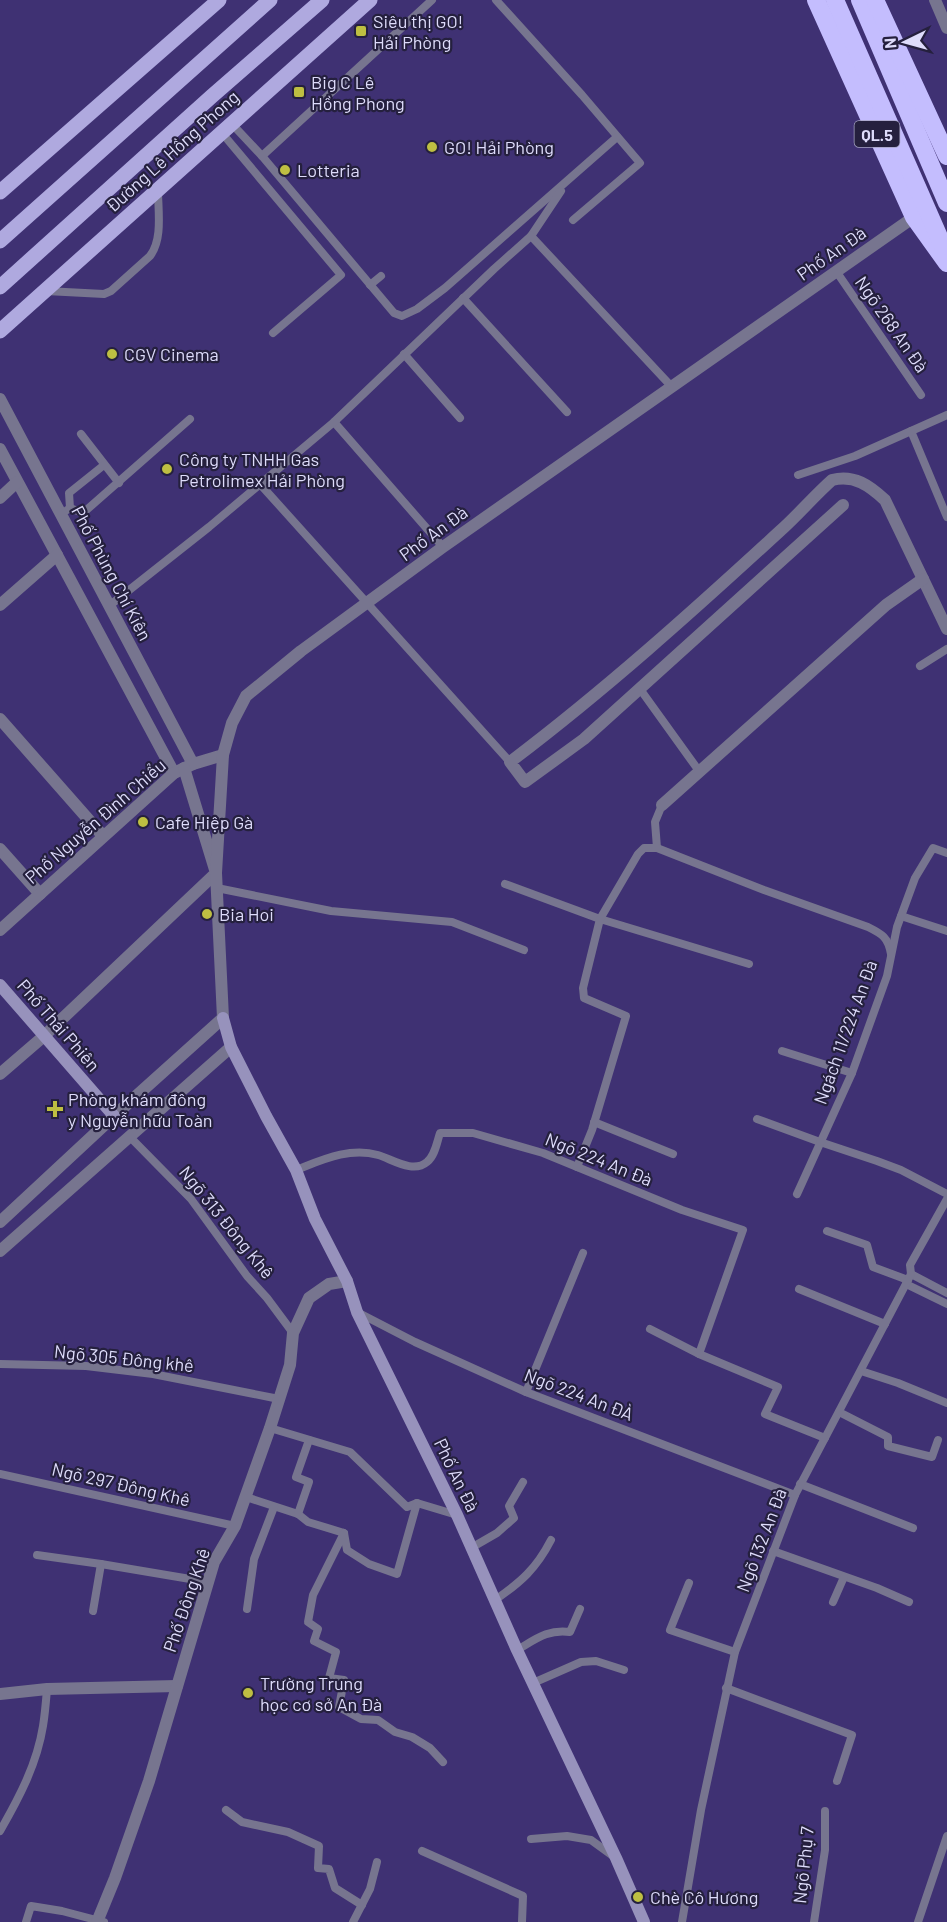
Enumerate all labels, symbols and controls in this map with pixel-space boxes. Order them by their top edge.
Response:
place label: Siêu thị GO! Hải Phòng [373,10,463,53]
north arrow [875,12,935,72]
marker: Siêu thị GO! Hải Phòng [354,24,368,38]
text: N [880,37,899,49]
place label: Big C Lê Hồng Phong [311,71,405,114]
street label: Đường Lê Hồng Phong [101,85,243,217]
marker: Big C Lê Hồng Phong [292,85,306,99]
road number: QL.5 [854,121,900,147]
place label: GO! Hải Phòng [444,136,554,158]
marker: GO! Hải Phòng [425,140,439,154]
place label: Lotteria [297,159,360,181]
marker: Lotteria [278,163,292,177]
street label: Phố An Đà [792,221,870,285]
street label: Ngõ 268 An Đà [851,272,933,376]
place label: CGV Cinema [124,343,219,365]
marker: CGV Cinema [105,347,119,361]
place label: Công ty TNHH Gas Petrolimex Hải Phòng [179,448,345,491]
marker: Công ty TNHH Gas Petrolimex Hải Phòng [160,462,174,476]
street label: Phố An Đà [395,501,471,565]
street label: Phố Phùng Chí Kiên [67,502,157,644]
street label: Phố Nguyễn Đình Chiểu [20,754,170,888]
place label: Cafe Hiệp Gà [155,811,253,833]
marker: Cafe Hiệp Gà [136,815,150,829]
place label: Bia Hoi [219,903,274,925]
marker: Bia Hoi [200,907,214,921]
street label: Ngách 11/224 An Đà [809,957,881,1107]
street label: Phố Thái Phiên [13,974,105,1076]
place label: Phòng khám đông y Nguyễn hữu Toàn [68,1088,213,1131]
marker: Phòng khám đông y Nguyễn hữu Toàn [46,1100,64,1118]
street label: Ngõ 224 An Đà [542,1128,656,1190]
street label: Ngõ 313 Đông Khê [175,1161,279,1283]
street label: Ngõ 305 Đông khê [53,1340,195,1376]
street label: Ngõ 224 An ĐÀ [521,1363,637,1425]
street label: Phố An Đà [430,1435,484,1515]
street label: Ngõ 297 Đông Khê [50,1457,192,1511]
street label: Ngõ 132 An Đà [731,1485,791,1595]
street label: Phố Đông Khê [158,1545,214,1655]
place label: Trường Trung học cơ sở An Đà [260,1672,382,1715]
marker: Trường Trung học cơ sở An Đà [241,1686,255,1700]
street label: Ngõ Phụ 7 [788,1825,818,1905]
place label: Chè Cô Hương [650,1886,758,1908]
marker: Chè Cô Hương [631,1890,645,1904]

